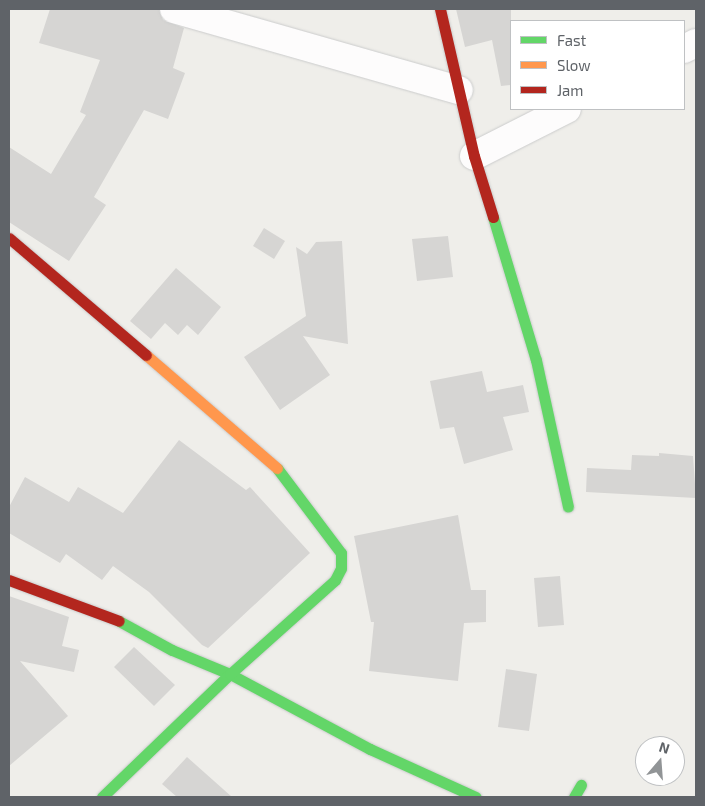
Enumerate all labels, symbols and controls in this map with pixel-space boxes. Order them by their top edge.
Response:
legend [510,20,685,110]
text: Fast [557,31,586,49]
text: Slow [557,56,591,74]
text: Jam [557,81,583,99]
north arrow [635,736,685,786]
text: N [657,738,672,757]

